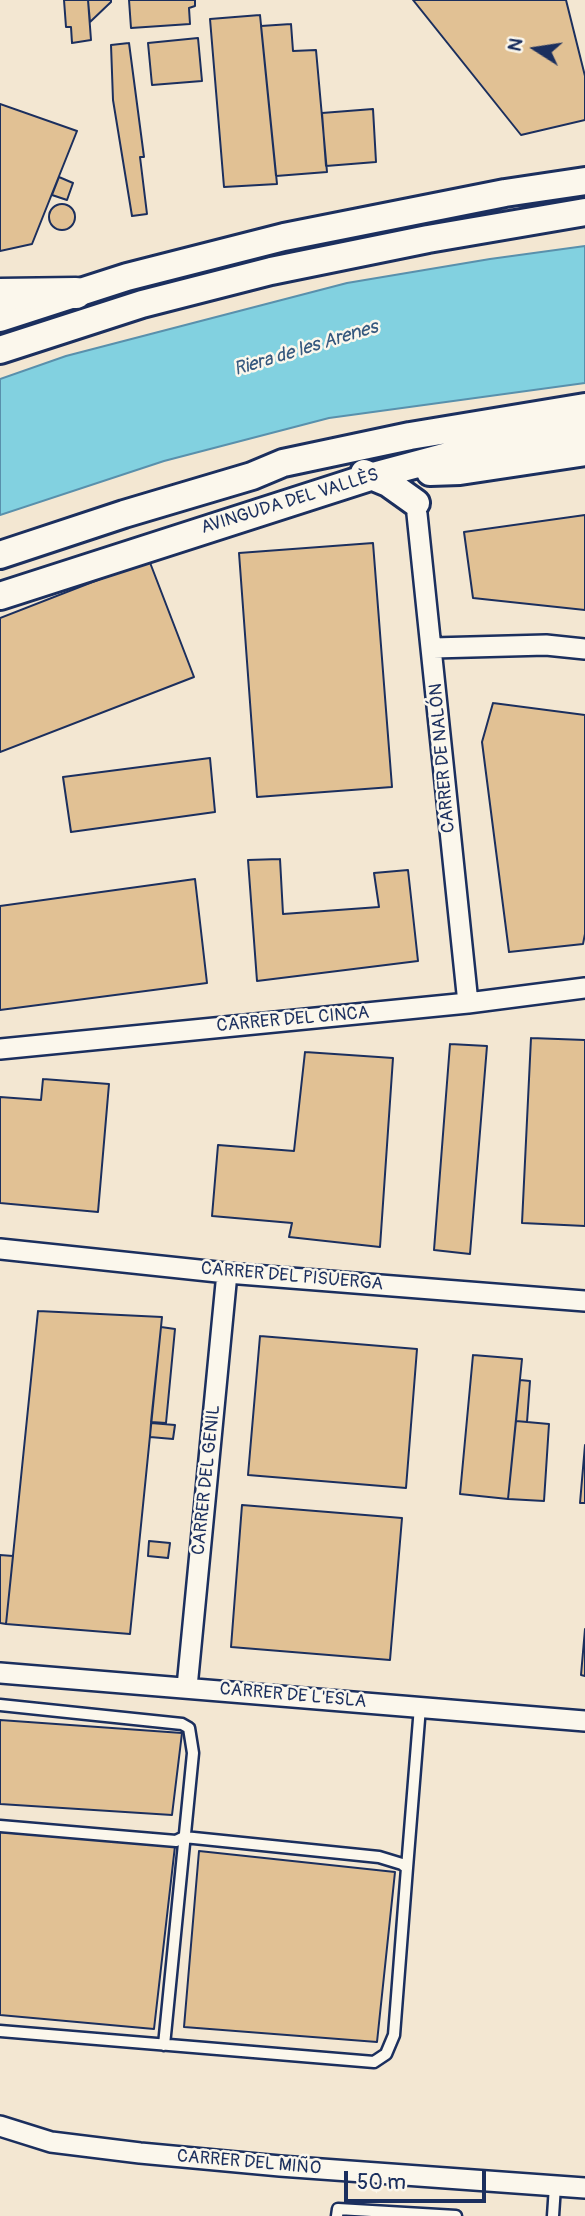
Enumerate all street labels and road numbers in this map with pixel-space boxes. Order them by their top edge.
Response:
street label: AVINGUDA DEL VALLÈS [199,465,381,539]
street label: CARRER DE NALÓN [426,682,460,834]
street label: CARRER DEL CINCA [216,1003,370,1037]
street label: CARRER DEL PISUERGA [200,1258,384,1296]
street label: CARRER DEL GENIL [188,1404,226,1556]
street label: CARRER DE L'ESLA [219,1679,367,1713]
street label: CARRER DEL MIÑO [176,2146,322,2180]

